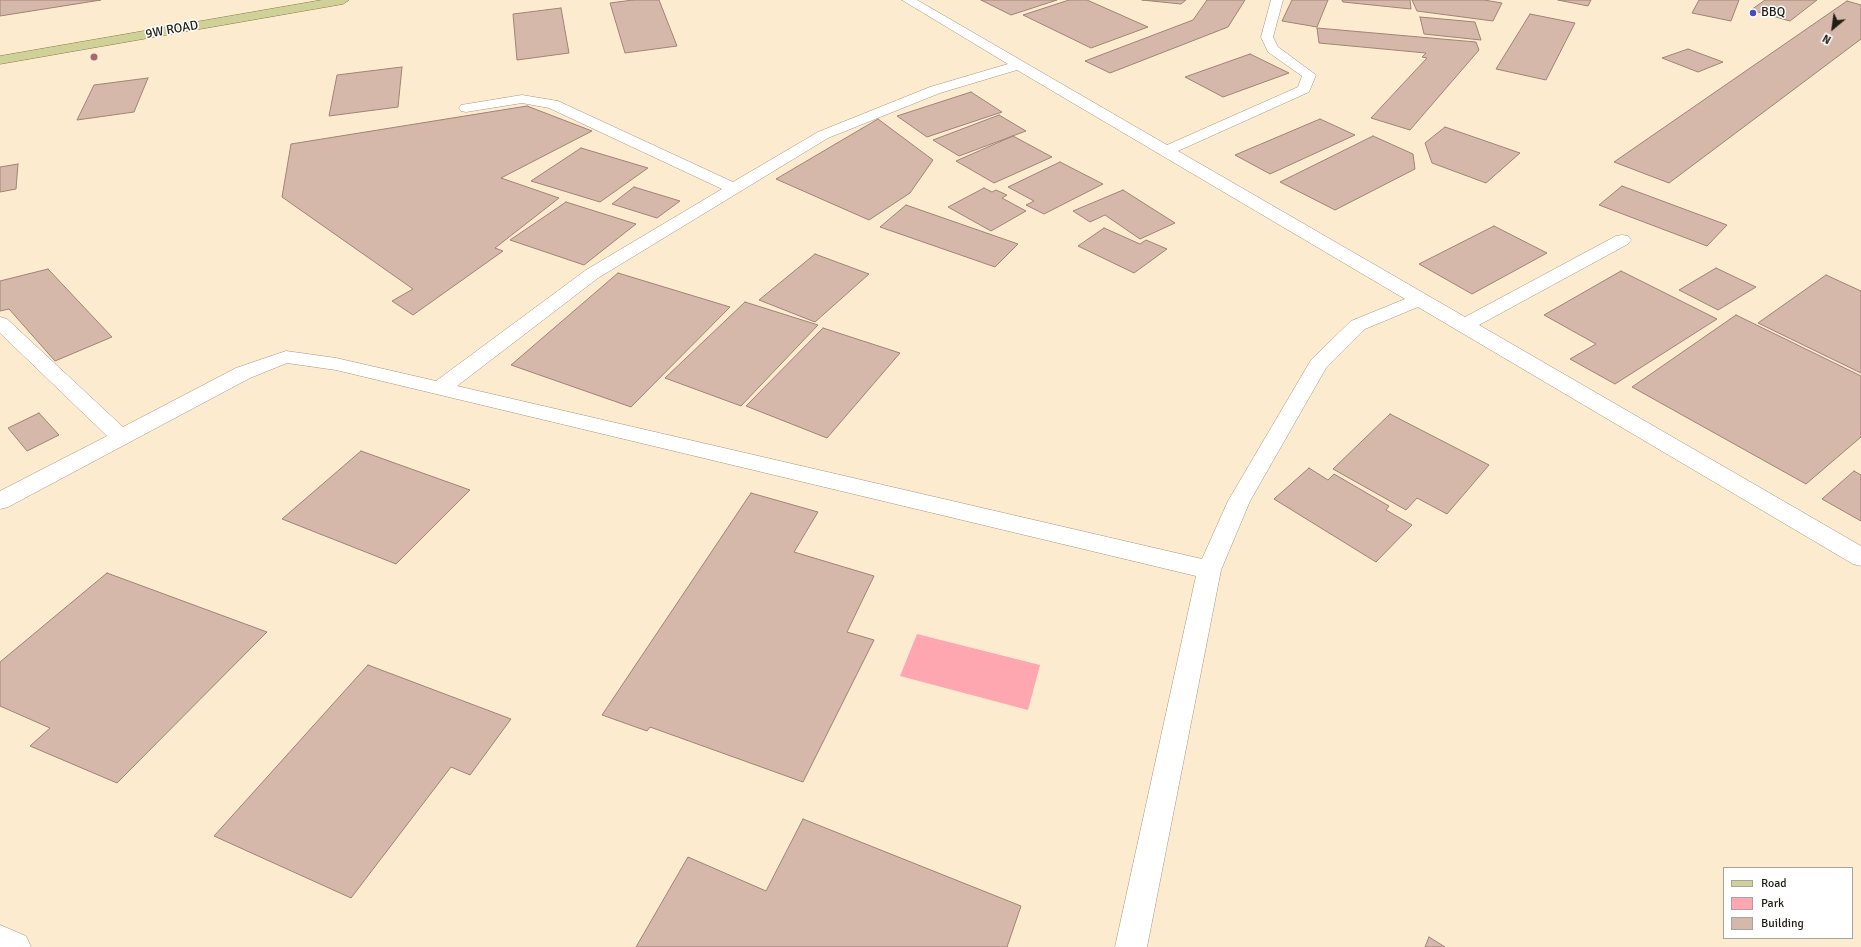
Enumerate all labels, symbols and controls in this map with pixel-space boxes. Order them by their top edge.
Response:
place label: BBQ [1761,5,1785,21]
marker: BBQ [1748,8,1758,18]
north arrow [1813,8,1853,48]
street label: 9W ROAD [144,18,200,42]
text: N [1820,31,1833,46]
legend [1723,867,1853,939]
text: Road [1761,876,1787,891]
text: Park [1761,896,1784,911]
text: Building [1761,916,1804,931]

